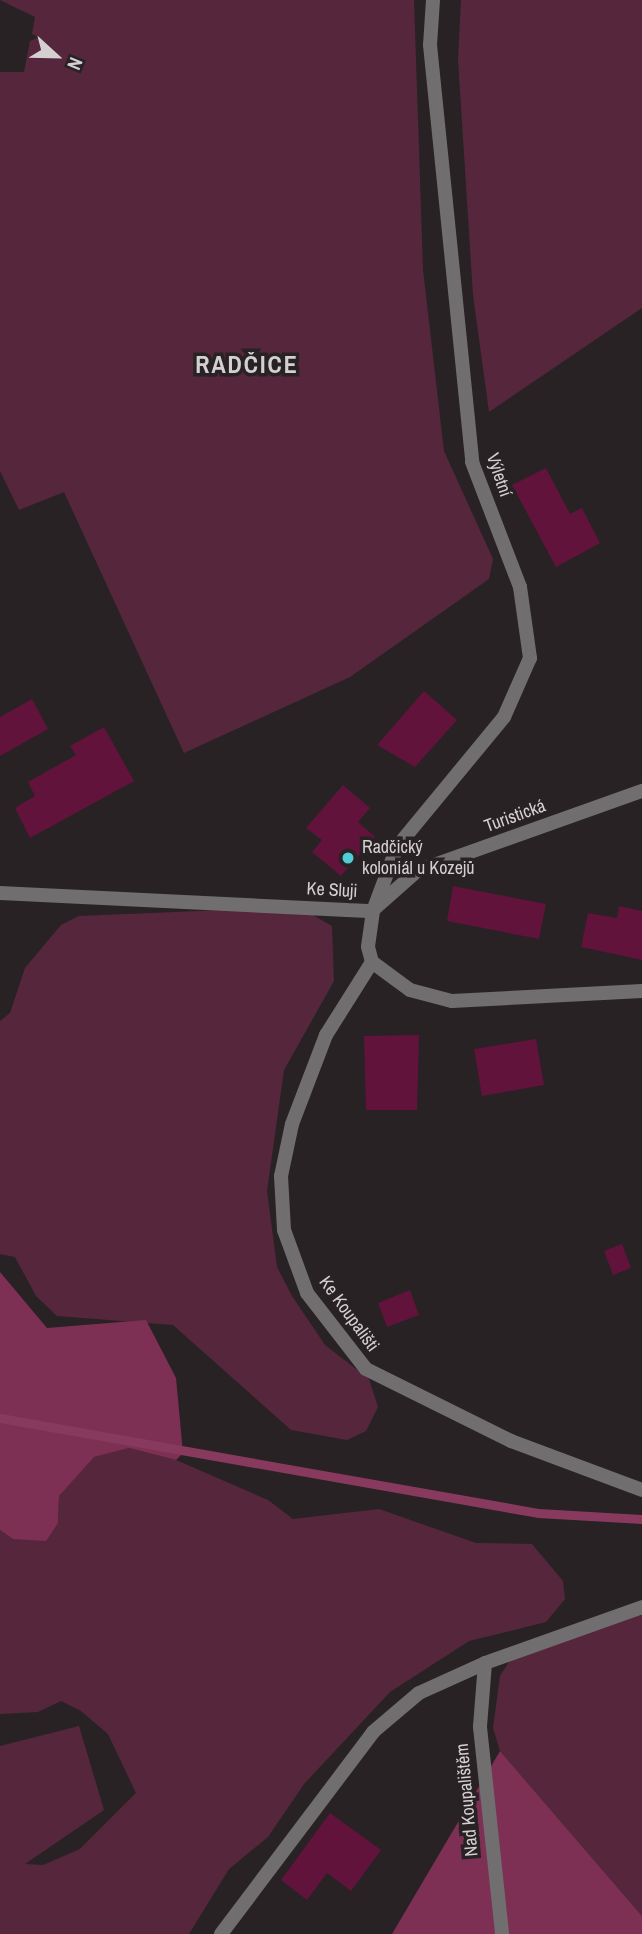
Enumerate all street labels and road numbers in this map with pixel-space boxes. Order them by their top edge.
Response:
street label: Výletní [482,450,516,500]
street label: Turistická [481,795,549,837]
street label: Ke Sluji [306,878,358,902]
street label: Ke Koupališti [314,1272,384,1356]
street label: Nad Koupalištěm [451,1743,483,1857]

